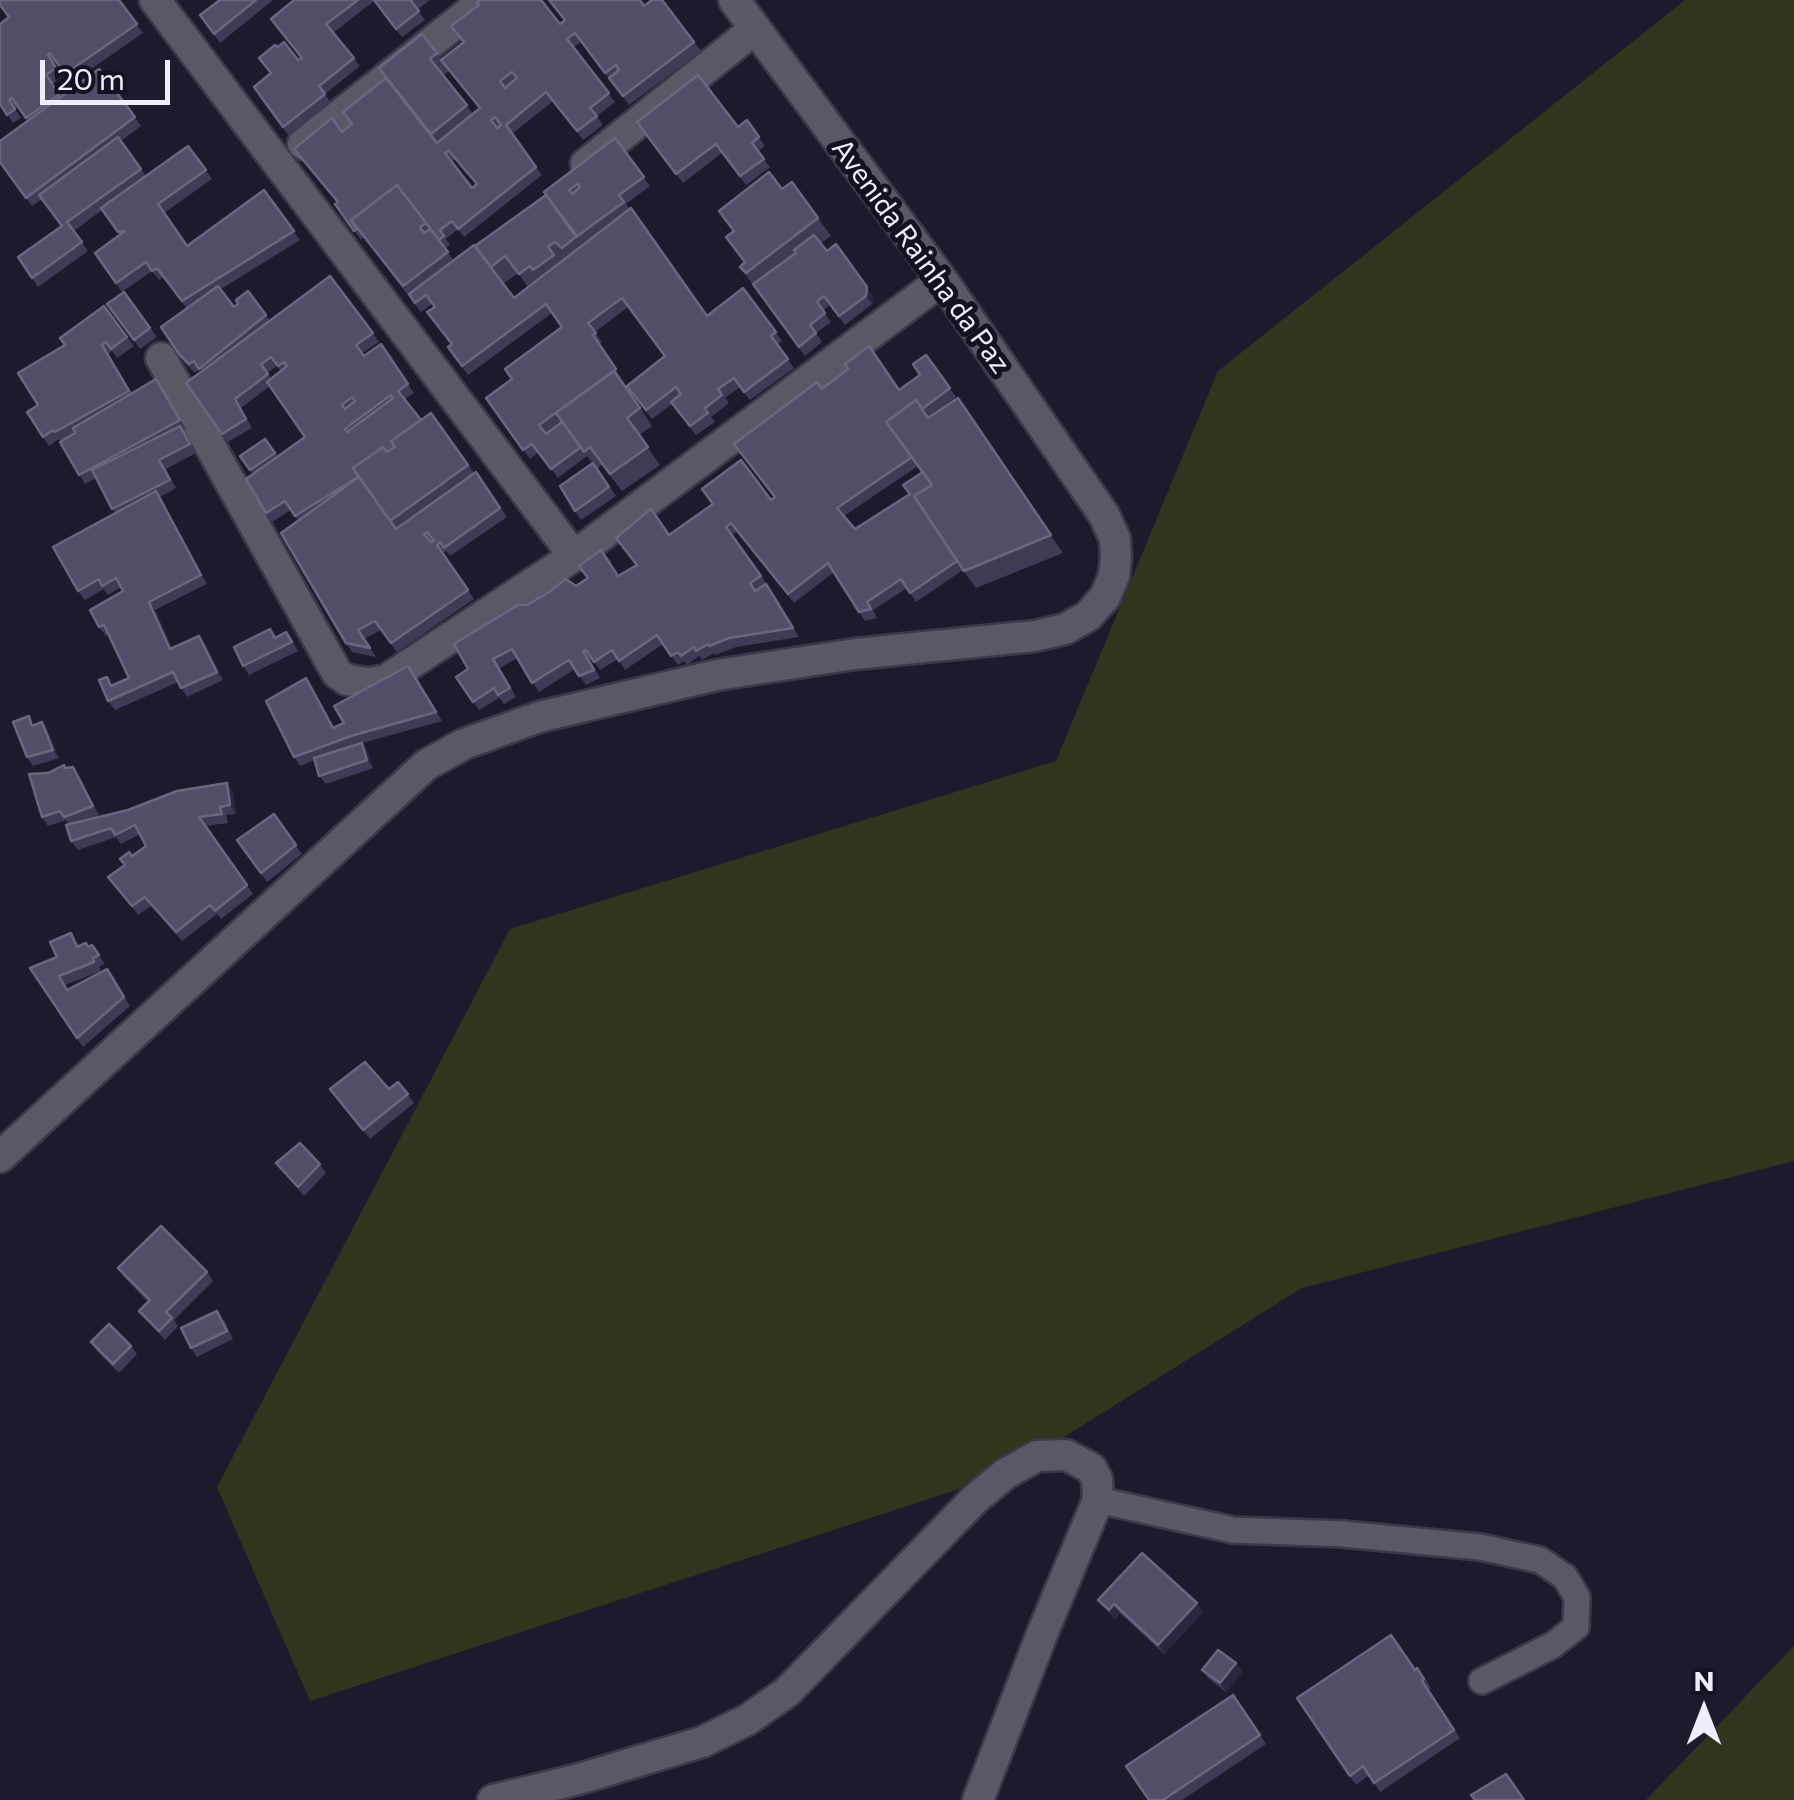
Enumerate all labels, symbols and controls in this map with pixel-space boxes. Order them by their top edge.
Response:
scale bar [45,40,175,102]
text: 20 m [57,59,125,96]
street label: Avenida Rainha da Paz [825,132,1017,380]
north arrow [1654,1660,1754,1760]
text: N [1694,1663,1715,1697]

